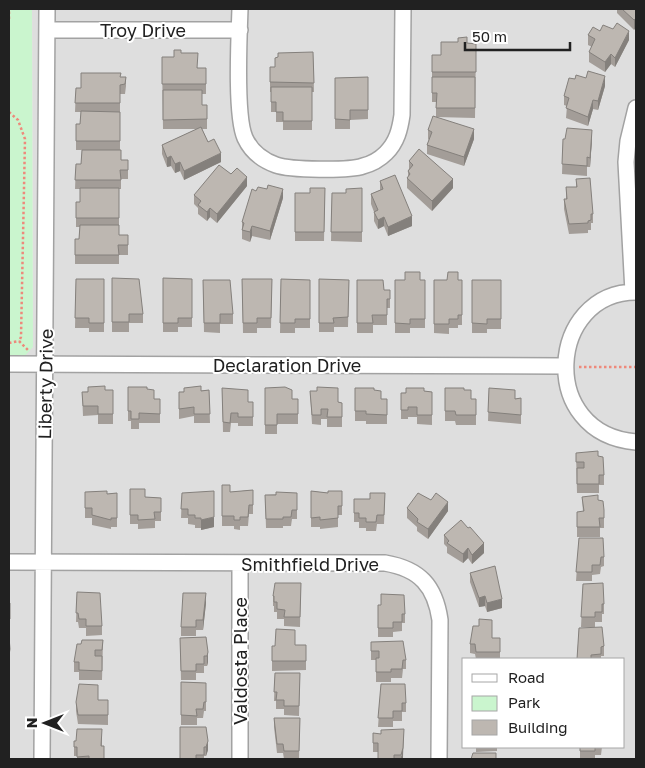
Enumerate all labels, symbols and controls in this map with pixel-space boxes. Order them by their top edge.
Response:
street label: Troy Drive [100,19,186,41]
scale bar [465,20,570,52]
text: 50 m [472,27,507,45]
street label: Liberty Drive [33,328,57,440]
street label: Declaration Drive [213,354,361,376]
street label: Smithfield Drive [241,553,379,575]
street label: Valdosta Place [229,597,251,725]
legend [462,658,625,748]
text: Road [508,668,545,686]
text: Park [508,693,541,711]
north arrow [20,698,70,748]
text: N [23,718,40,728]
text: Building [508,718,568,736]

